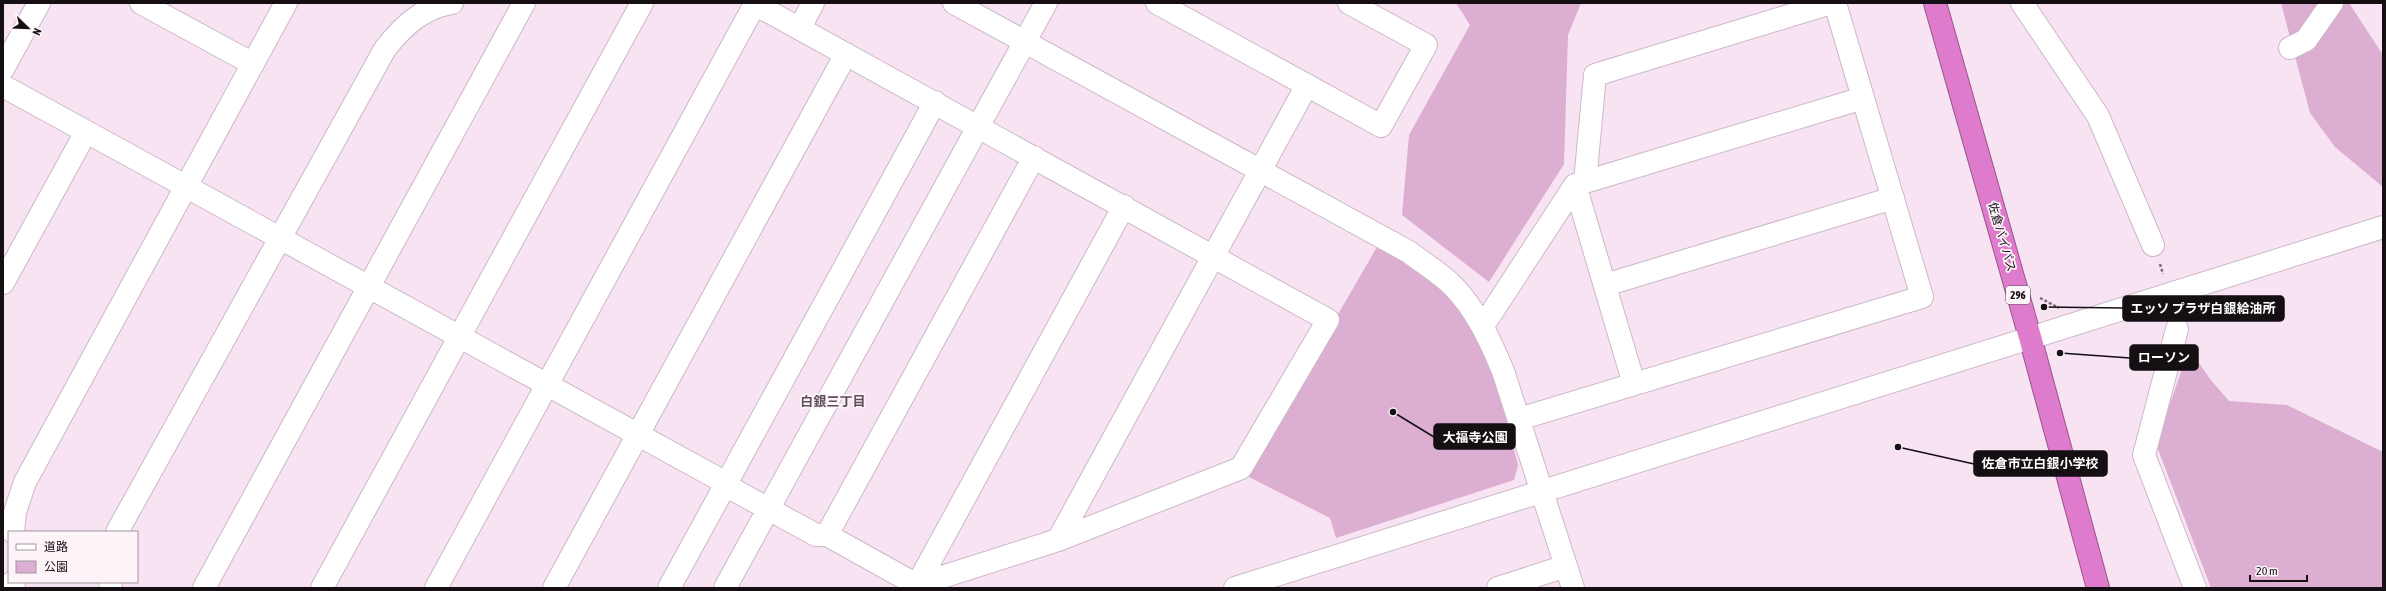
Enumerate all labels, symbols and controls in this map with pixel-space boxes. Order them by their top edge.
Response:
north arrow [8,8,48,48]
text: N [30,27,44,37]
street label: 佐倉バイパス [1985,201,2019,273]
road number: 296 [2006,286,2030,304]
callout: エッソ プラザ白銀給油所 [2123,296,2284,321]
text: エッソ プラザ白銀給油所 [2131,301,2275,316]
callout: ローソン [2130,345,2198,370]
text: ローソン [2138,350,2190,365]
district label: 白銀三丁目 [800,394,866,409]
callout: 大福寺公園 [1434,424,1515,449]
text: 大福寺公園 [1442,430,1508,445]
callout: 佐倉市立白銀小学校 [1974,451,2107,476]
text: 佐倉市立白銀小学校 [1981,456,2099,471]
legend [8,531,138,583]
text: 道路 [44,540,68,554]
scale bar [2250,557,2307,583]
text: 公園 [44,560,68,574]
text: 20 m [2256,564,2278,578]

